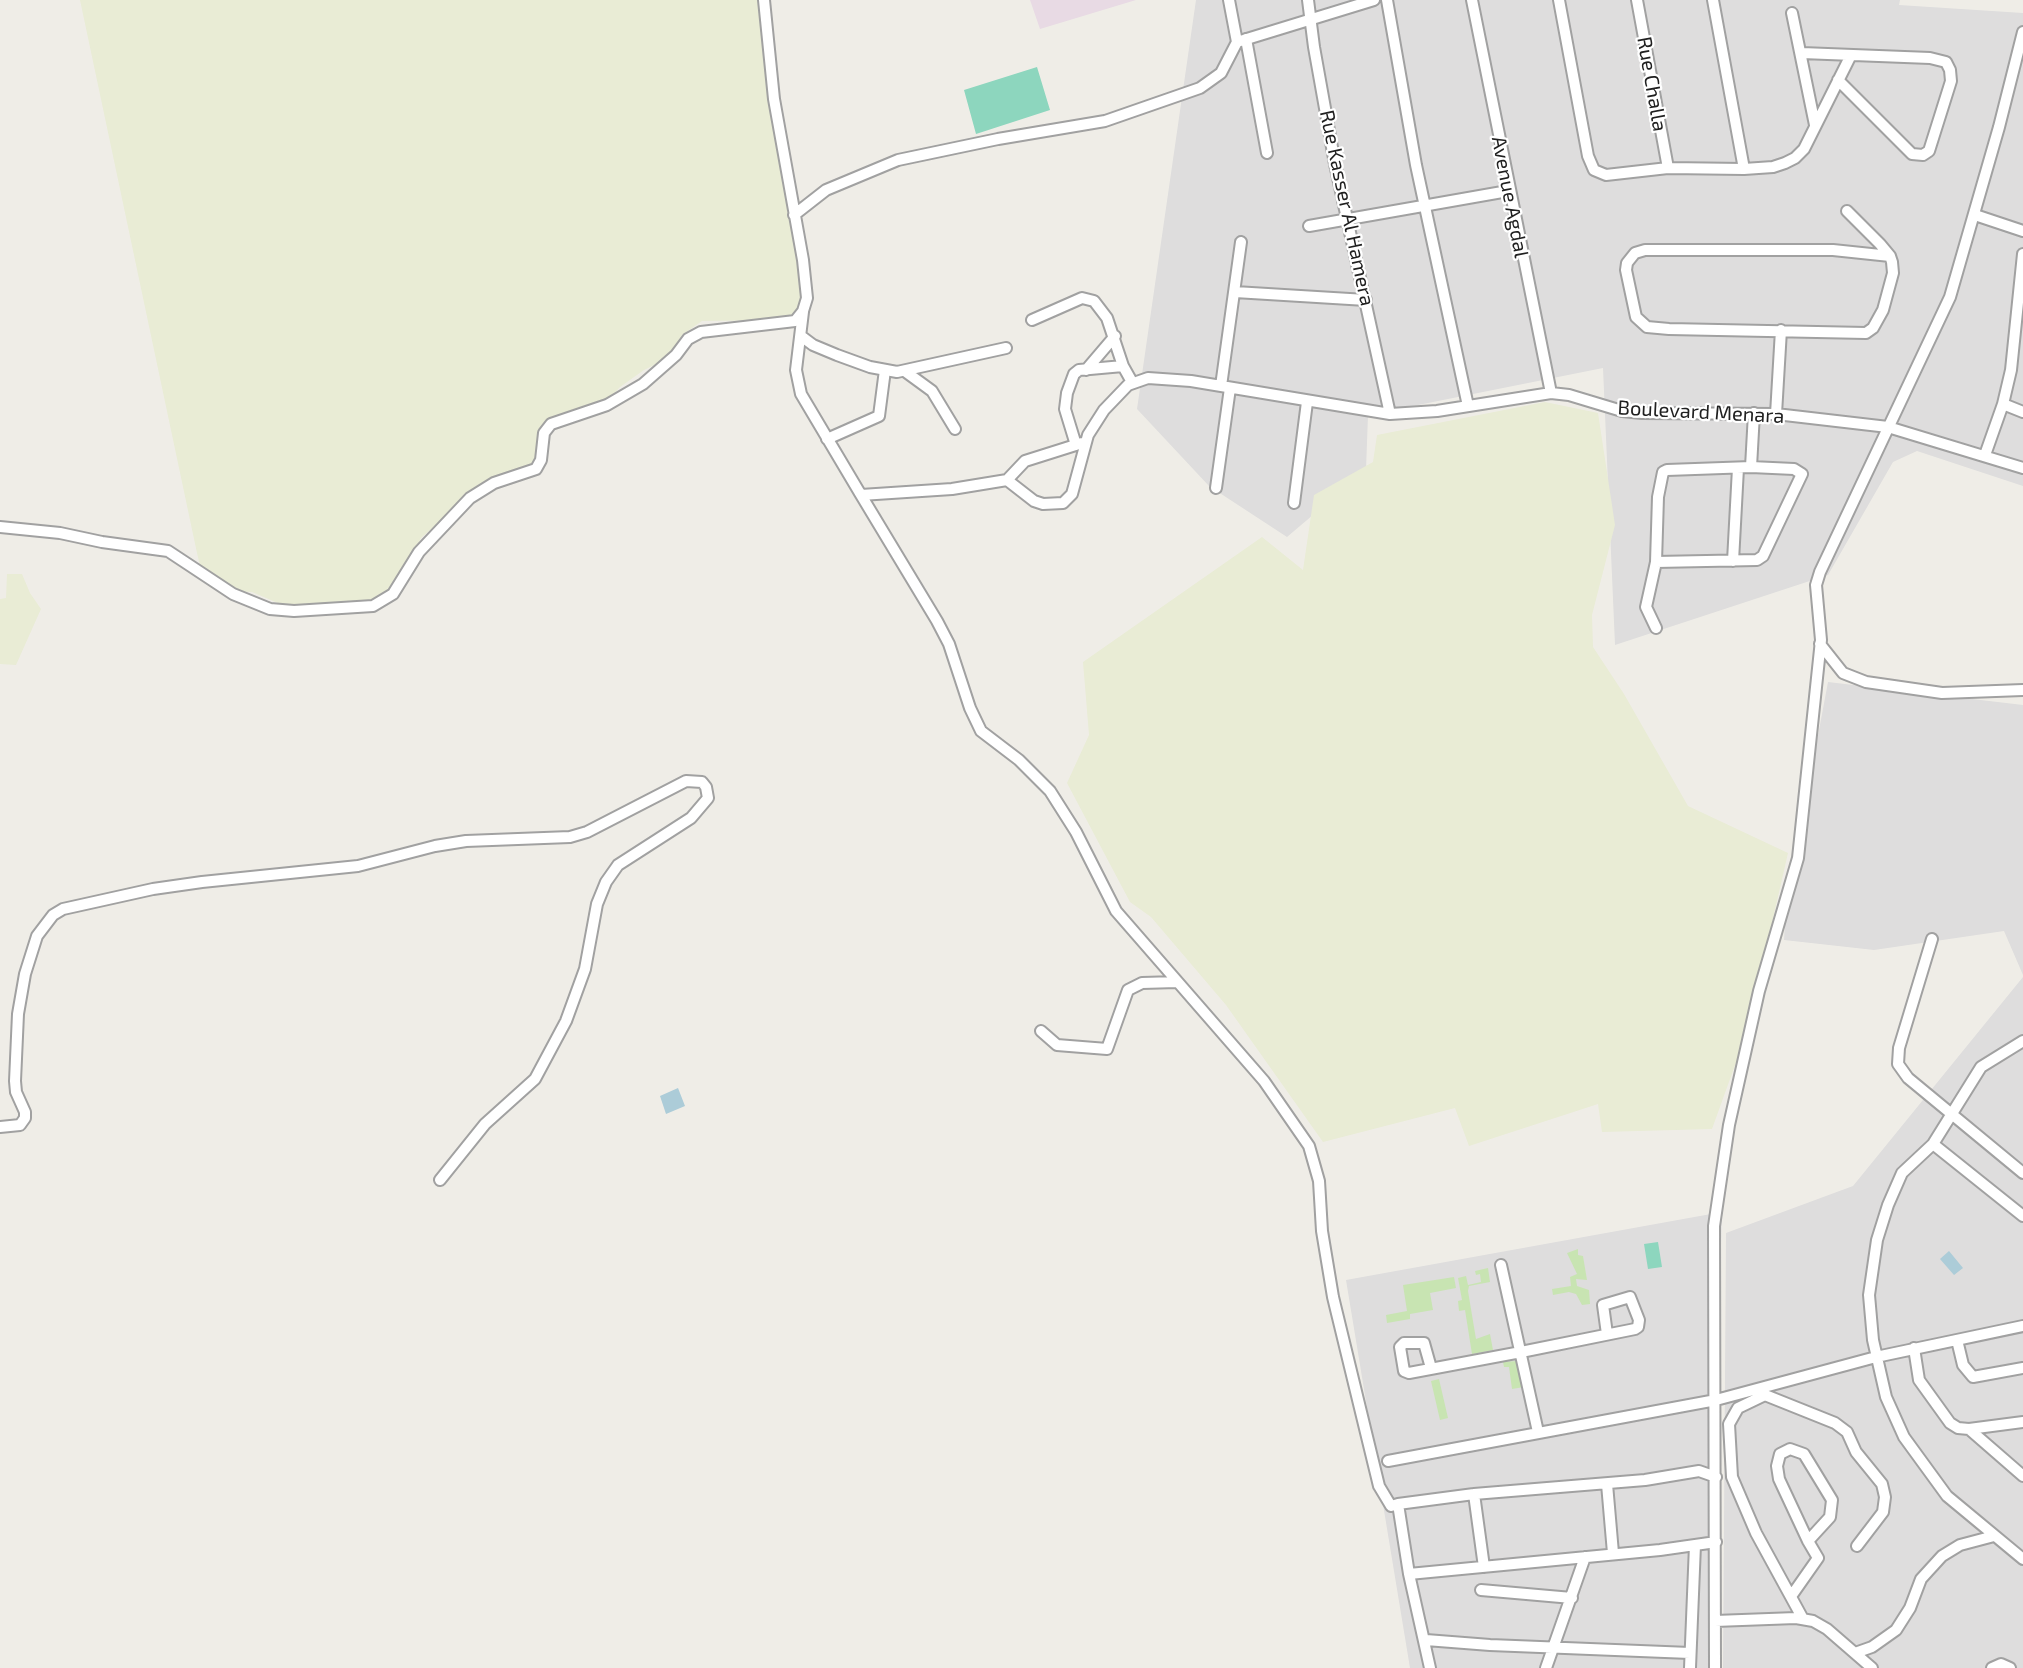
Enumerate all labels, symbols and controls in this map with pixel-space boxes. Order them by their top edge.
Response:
street label: Rue Challa [1632,35,1672,133]
street label: Rue Kasser Al Hamera [1314,108,1380,308]
street label: Avenue Agdal [1486,134,1534,260]
street label: Boulevard Menara [1617,396,1785,428]

